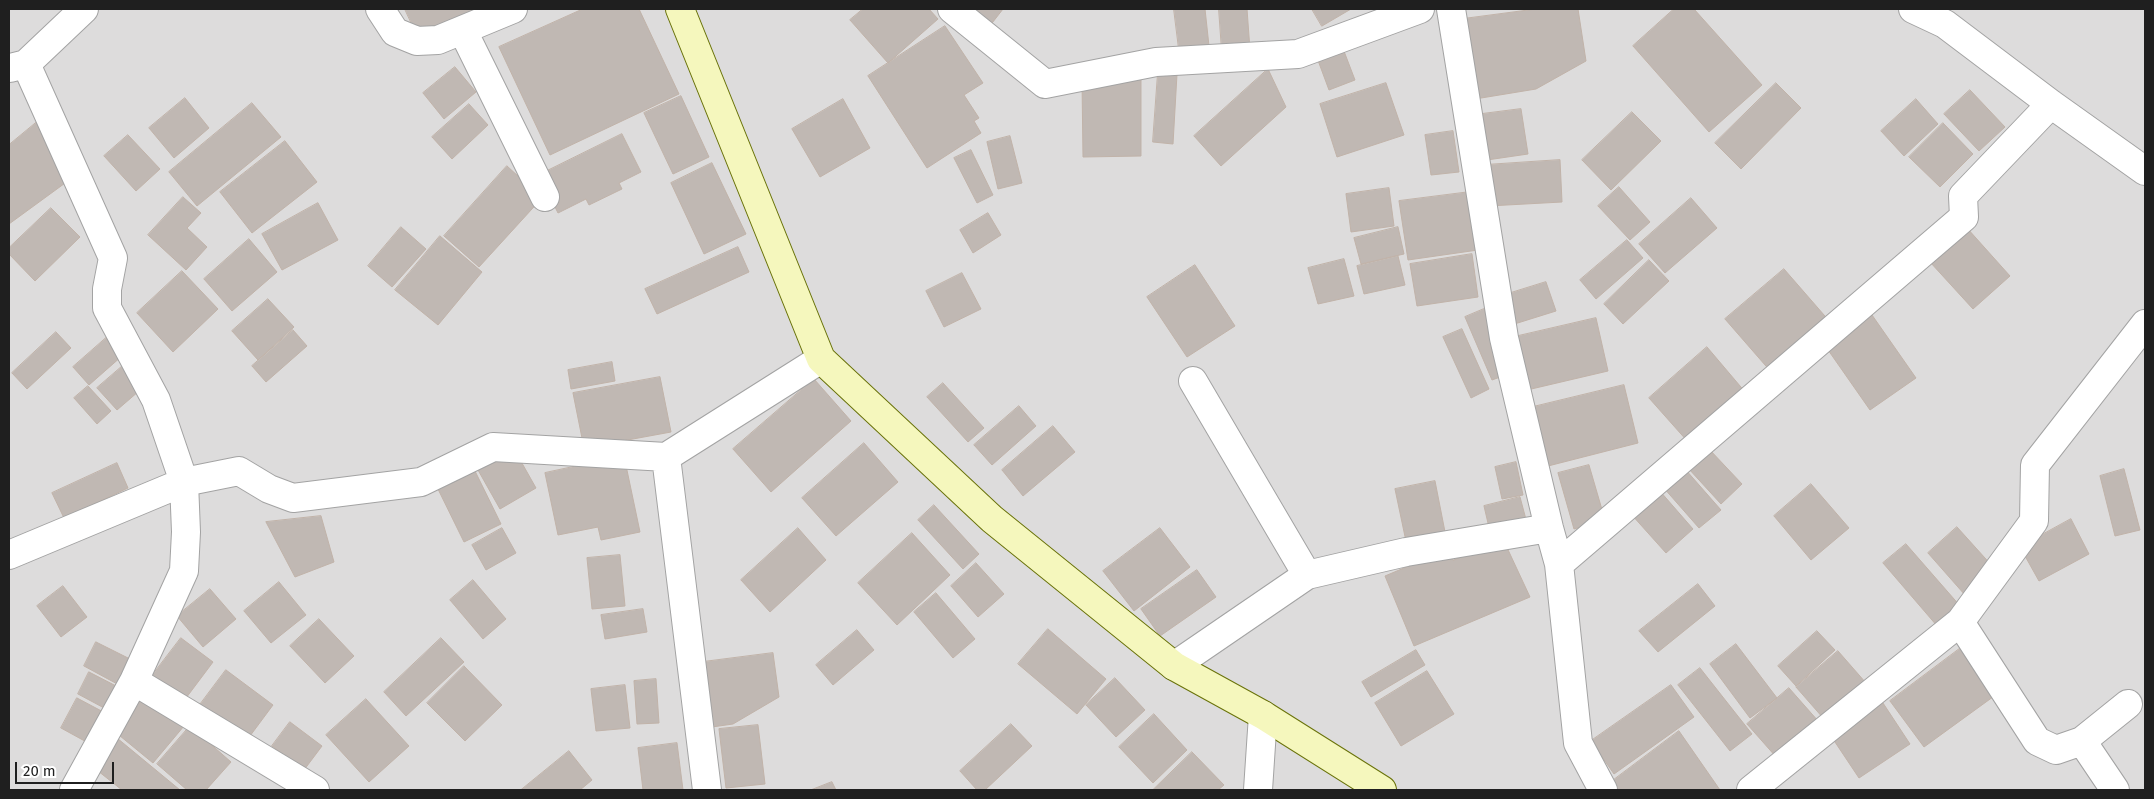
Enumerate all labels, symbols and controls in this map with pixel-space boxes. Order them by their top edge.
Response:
scale bar [18,752,116,784]
text: 20 m [23,762,56,780]

